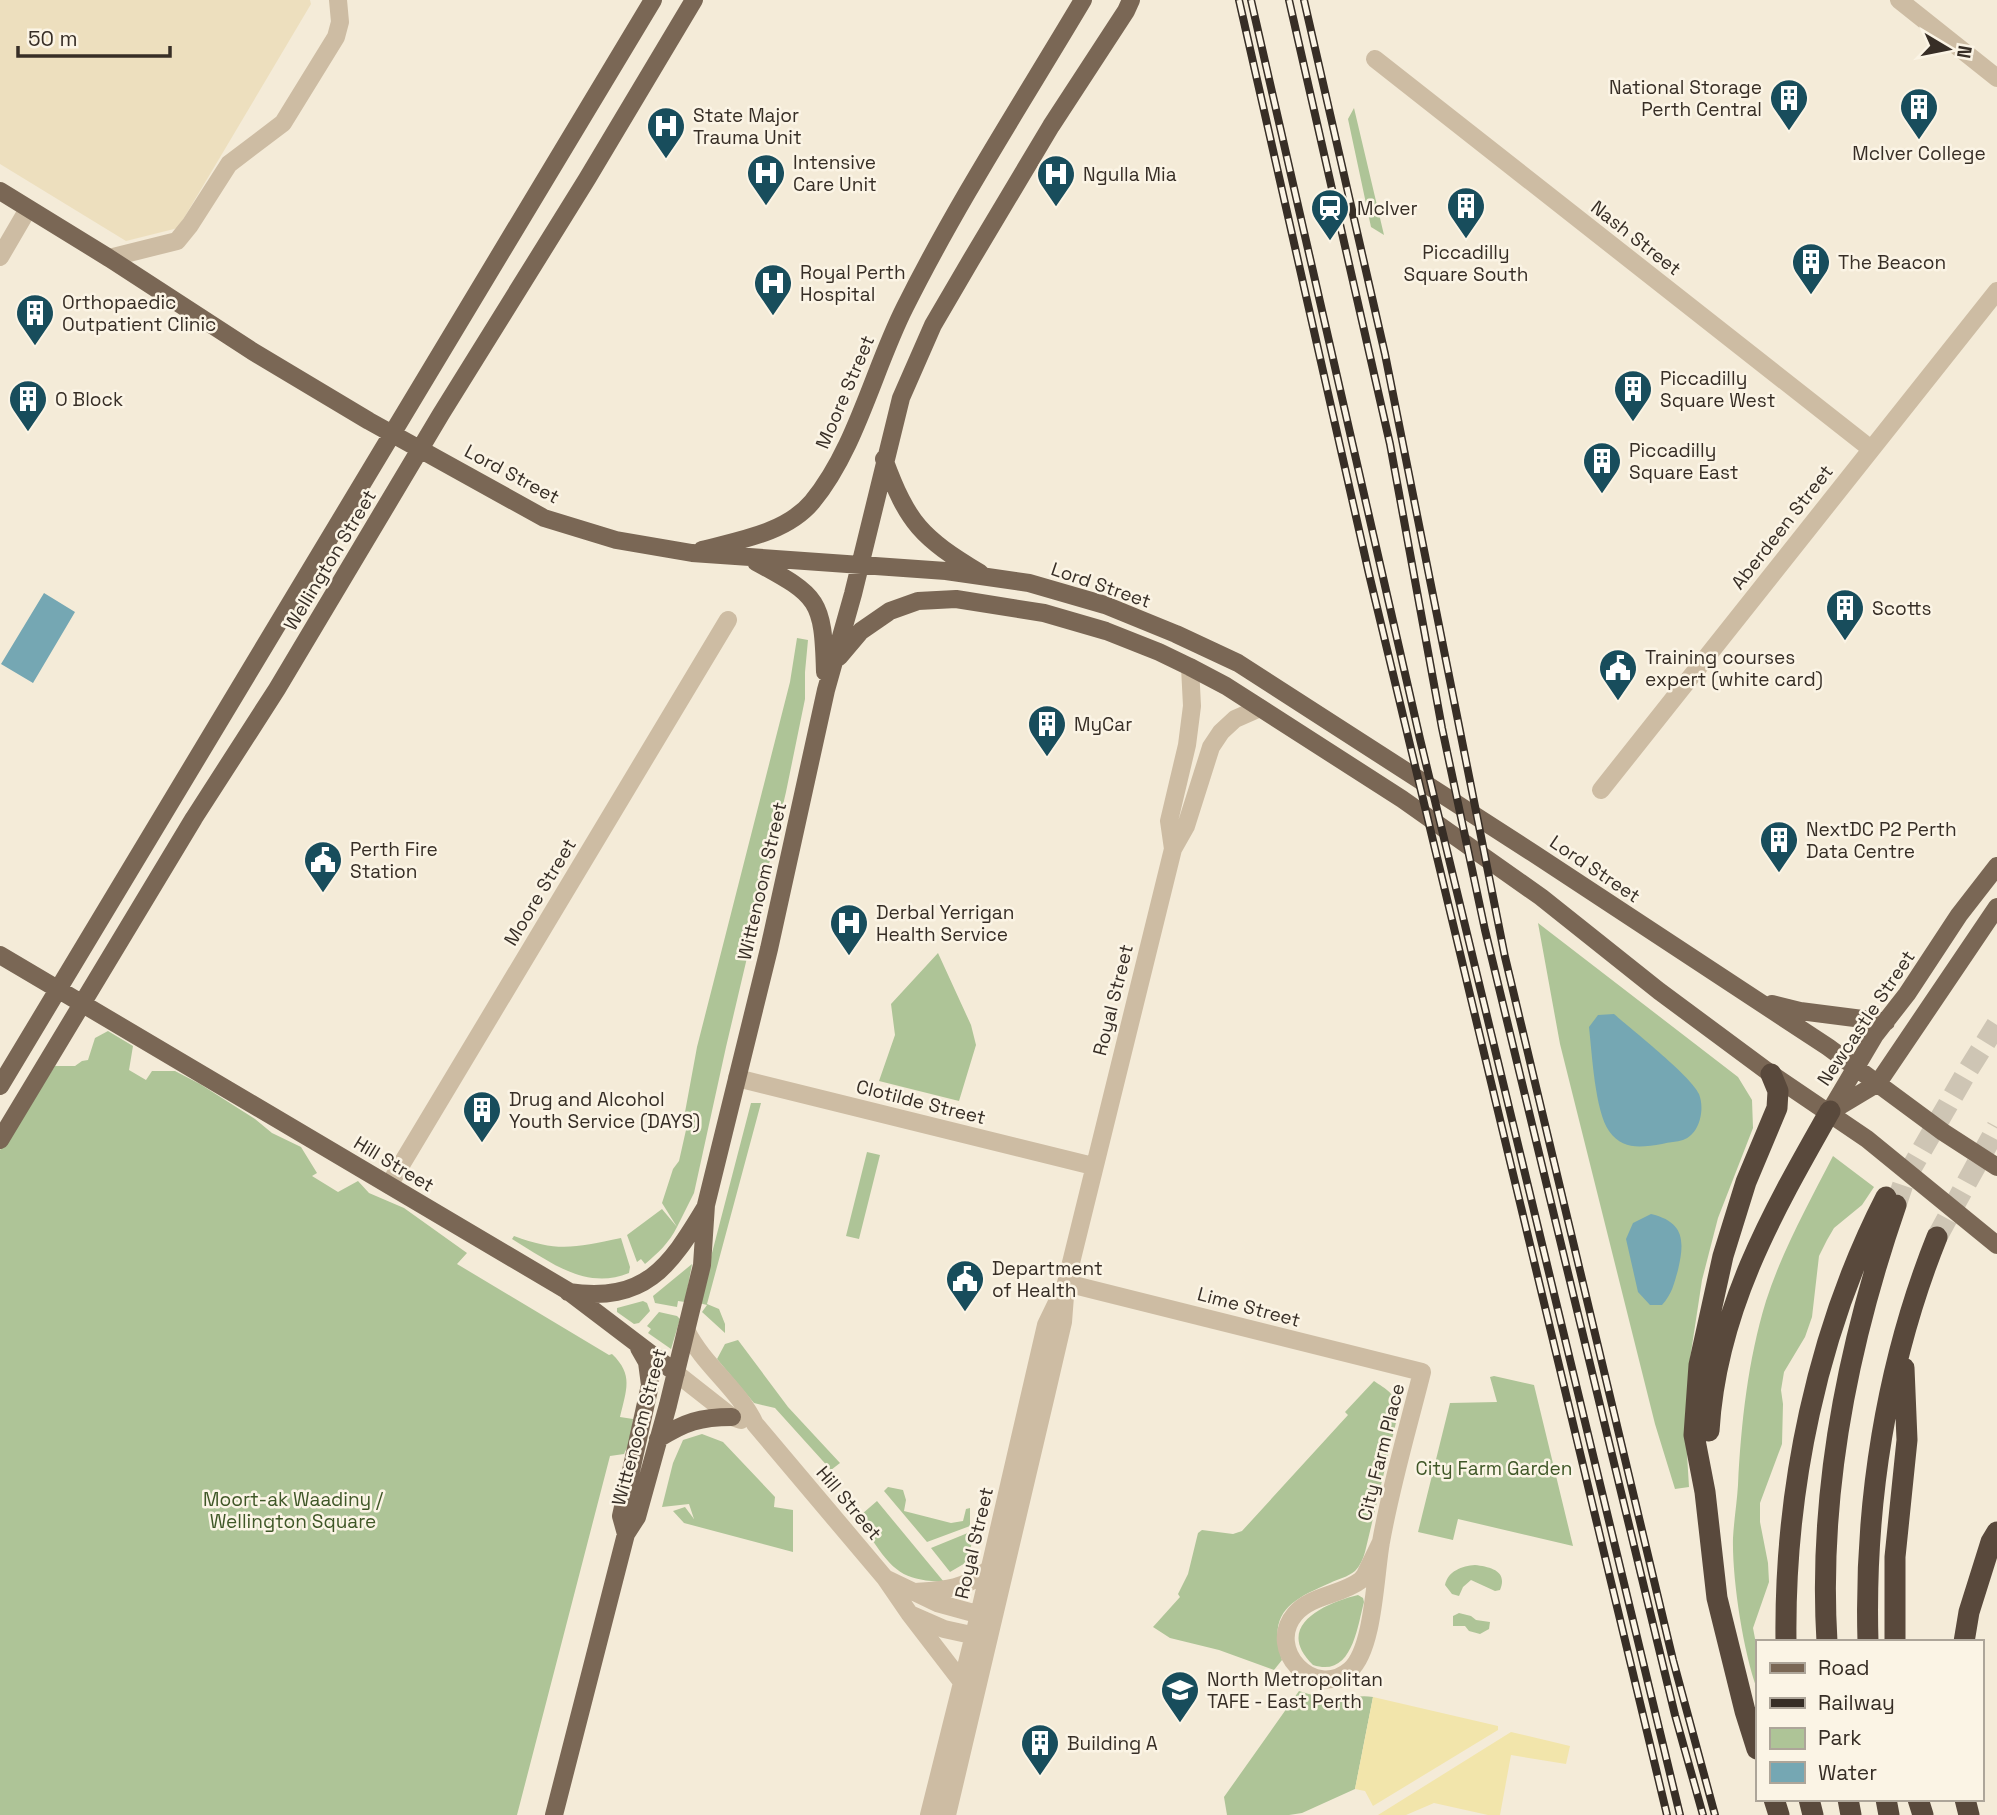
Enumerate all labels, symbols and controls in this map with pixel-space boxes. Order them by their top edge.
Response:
scale bar [18,14,170,58]
north arrow [1913,14,1983,84]
text: 50 m [28,25,78,52]
text: N [1951,43,1978,60]
place label: National Storage Perth Central [1609,75,1762,122]
building icon: National Storage Perth Central [1768,77,1810,132]
building icon: McIver College [1898,86,1940,141]
place label: State Major Trauma Unit [693,103,802,150]
hospital icon: State Major Trauma Unit [645,105,687,160]
place label: McIver College [1852,141,1986,166]
place label: Intensive Care Unit [793,150,877,197]
hospital icon: Intensive Care Unit [745,152,787,207]
hospital icon: Ngulla Mia [1035,153,1077,208]
place label: Ngulla Mia [1083,162,1177,187]
building icon: Piccadilly Square South [1445,185,1487,240]
station icon: McIver [1309,187,1351,242]
street label: Nash Street [1586,195,1686,281]
place label: McIver [1357,196,1418,221]
place label: Piccadilly Square South [1404,240,1528,287]
building icon: The Beacon [1790,241,1832,296]
place label: The Beacon [1838,250,1946,275]
place label: Royal Perth Hospital [800,260,906,307]
hospital icon: Royal Perth Hospital [752,262,794,317]
place label: Orthopaedic Outpatient Clinic [62,290,216,337]
building icon: Orthopaedic Outpatient Clinic [14,292,56,347]
street label: Moore Street [810,331,880,453]
place label: Piccadilly Square West [1660,366,1775,413]
building icon: Piccadilly Square West [1612,368,1654,423]
building icon: O Block [7,378,49,433]
place label: O Block [55,387,123,412]
place label: Piccadilly Square East [1629,438,1738,485]
street label: Lord Street [460,439,564,509]
building icon: Piccadilly Square East [1581,440,1623,495]
street label: Aberdeen Street [1725,460,1839,594]
street label: Wellington Street [278,485,382,635]
street label: Lord Street [1048,556,1154,614]
building icon: Scotts [1824,587,1866,642]
place label: Scotts [1872,596,1932,621]
place label: Training courses expert (white card) [1645,645,1823,692]
public building icon: Training courses expert (white card) [1597,647,1639,702]
building icon: MyCar [1026,703,1068,758]
place label: MyCar [1074,712,1132,737]
street label: Wittenoom Street [732,799,792,963]
place label: NextDC P2 Perth Data Centre [1806,817,1957,864]
building icon: NextDC P2 Perth Data Centre [1758,819,1800,874]
street label: Lord Street [1545,830,1645,908]
street label: Moore Street [498,834,582,950]
place label: Perth Fire Station [350,837,438,884]
public building icon: Perth Fire Station [302,839,344,894]
place label: Derbal Yerrigan Health Service [876,900,1014,947]
hospital icon: Derbal Yerrigan Health Service [828,902,870,957]
street label: Royal Street [1087,942,1139,1058]
street label: Newcastle Street [1811,945,1921,1091]
street label: Clotilde Street [854,1074,988,1130]
place label: Drug and Alcohol Youth Service (DAYS) [509,1087,700,1134]
building icon: Drug and Alcohol Youth Service (DAYS) [461,1089,503,1144]
street label: Hill Street [349,1130,439,1198]
place label: Department of Health [992,1256,1103,1303]
public building icon: Department of Health [944,1258,986,1313]
street label: Lime Street [1195,1281,1303,1333]
street label: Wittenoom Street [606,1346,672,1508]
street label: City Farm Place [1352,1381,1410,1523]
park label: City Farm Garden [1416,1456,1572,1481]
street label: Hill Street [811,1461,887,1545]
street label: Royal Street [949,1485,999,1601]
park label: Moort-ak Waadiny / Wellington Square [203,1487,384,1534]
legend [1756,1640,1983,1801]
text: Road [1818,1654,1870,1681]
place label: North Metropolitan TAFE - East Perth [1207,1667,1383,1714]
school or university icon: North Metropolitan TAFE - East Perth [1159,1669,1201,1724]
text: Railway [1818,1689,1895,1716]
building icon: Building A [1019,1722,1061,1777]
text: Park [1818,1724,1862,1751]
place label: Building A [1067,1731,1158,1756]
text: Water [1818,1759,1877,1786]

